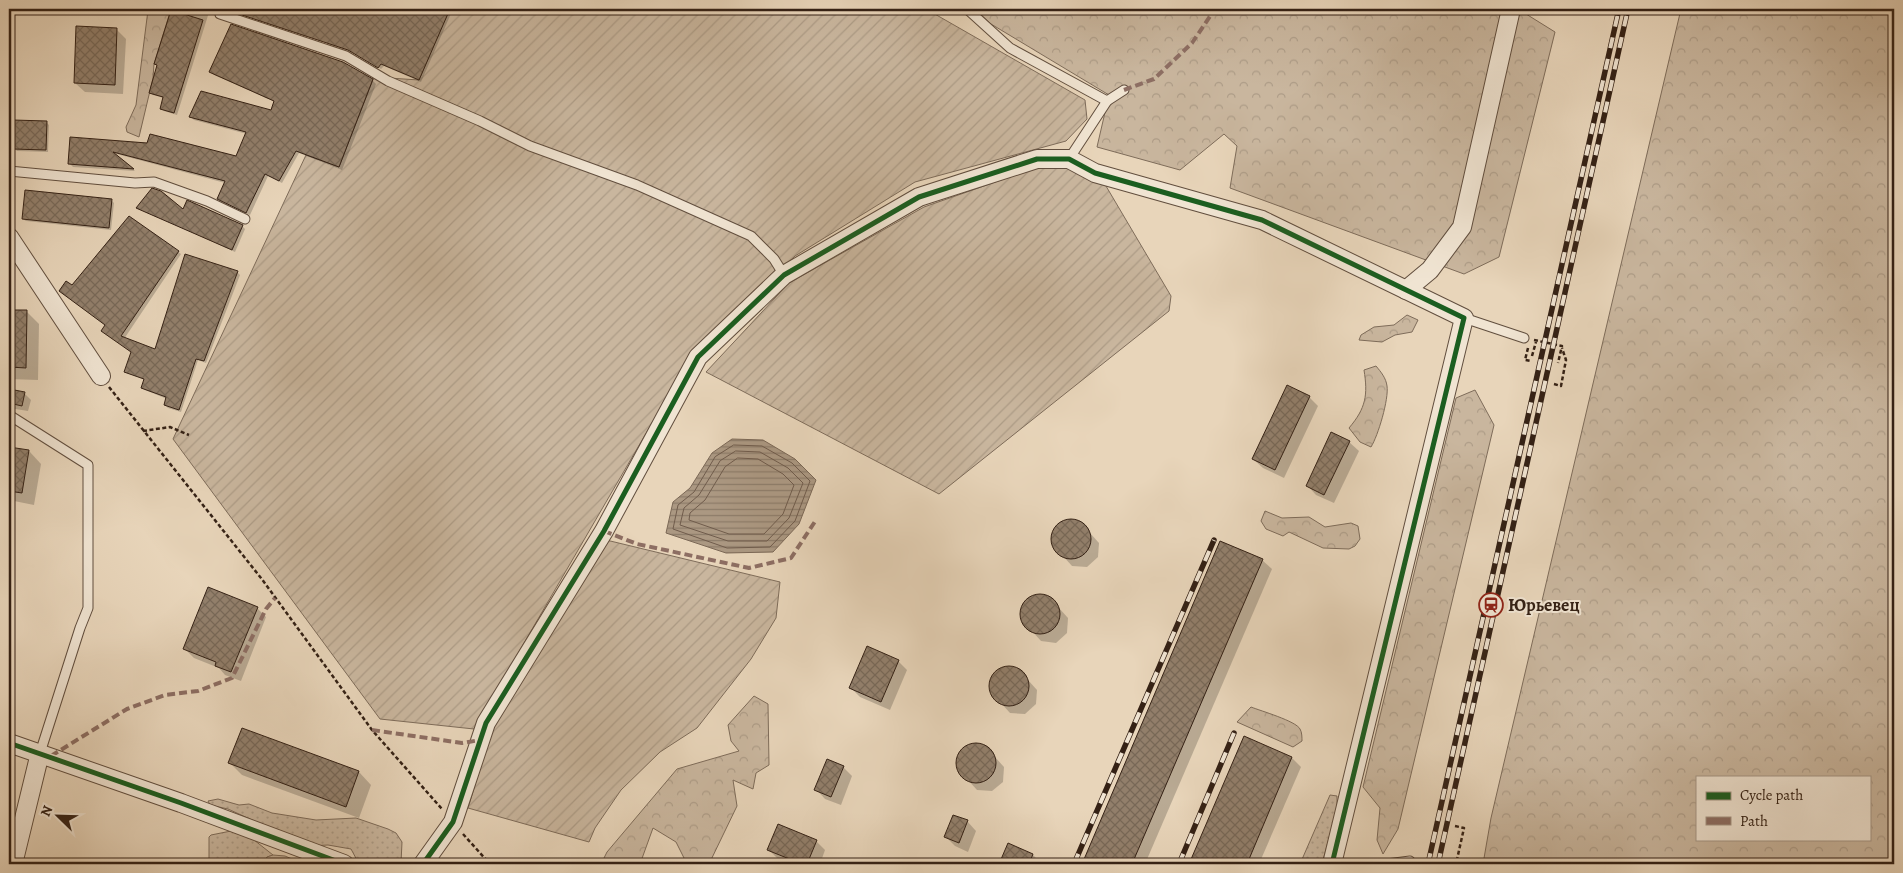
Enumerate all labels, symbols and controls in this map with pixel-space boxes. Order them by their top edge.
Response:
station icon: Юрьевец [1478,592,1504,618]
place label: Юрьевец [1508,593,1580,617]
legend [1696,776,1870,840]
text: Cycle path [1740,785,1803,805]
north arrow [32,790,82,840]
text: N [36,803,57,820]
text: Path [1740,811,1768,831]

